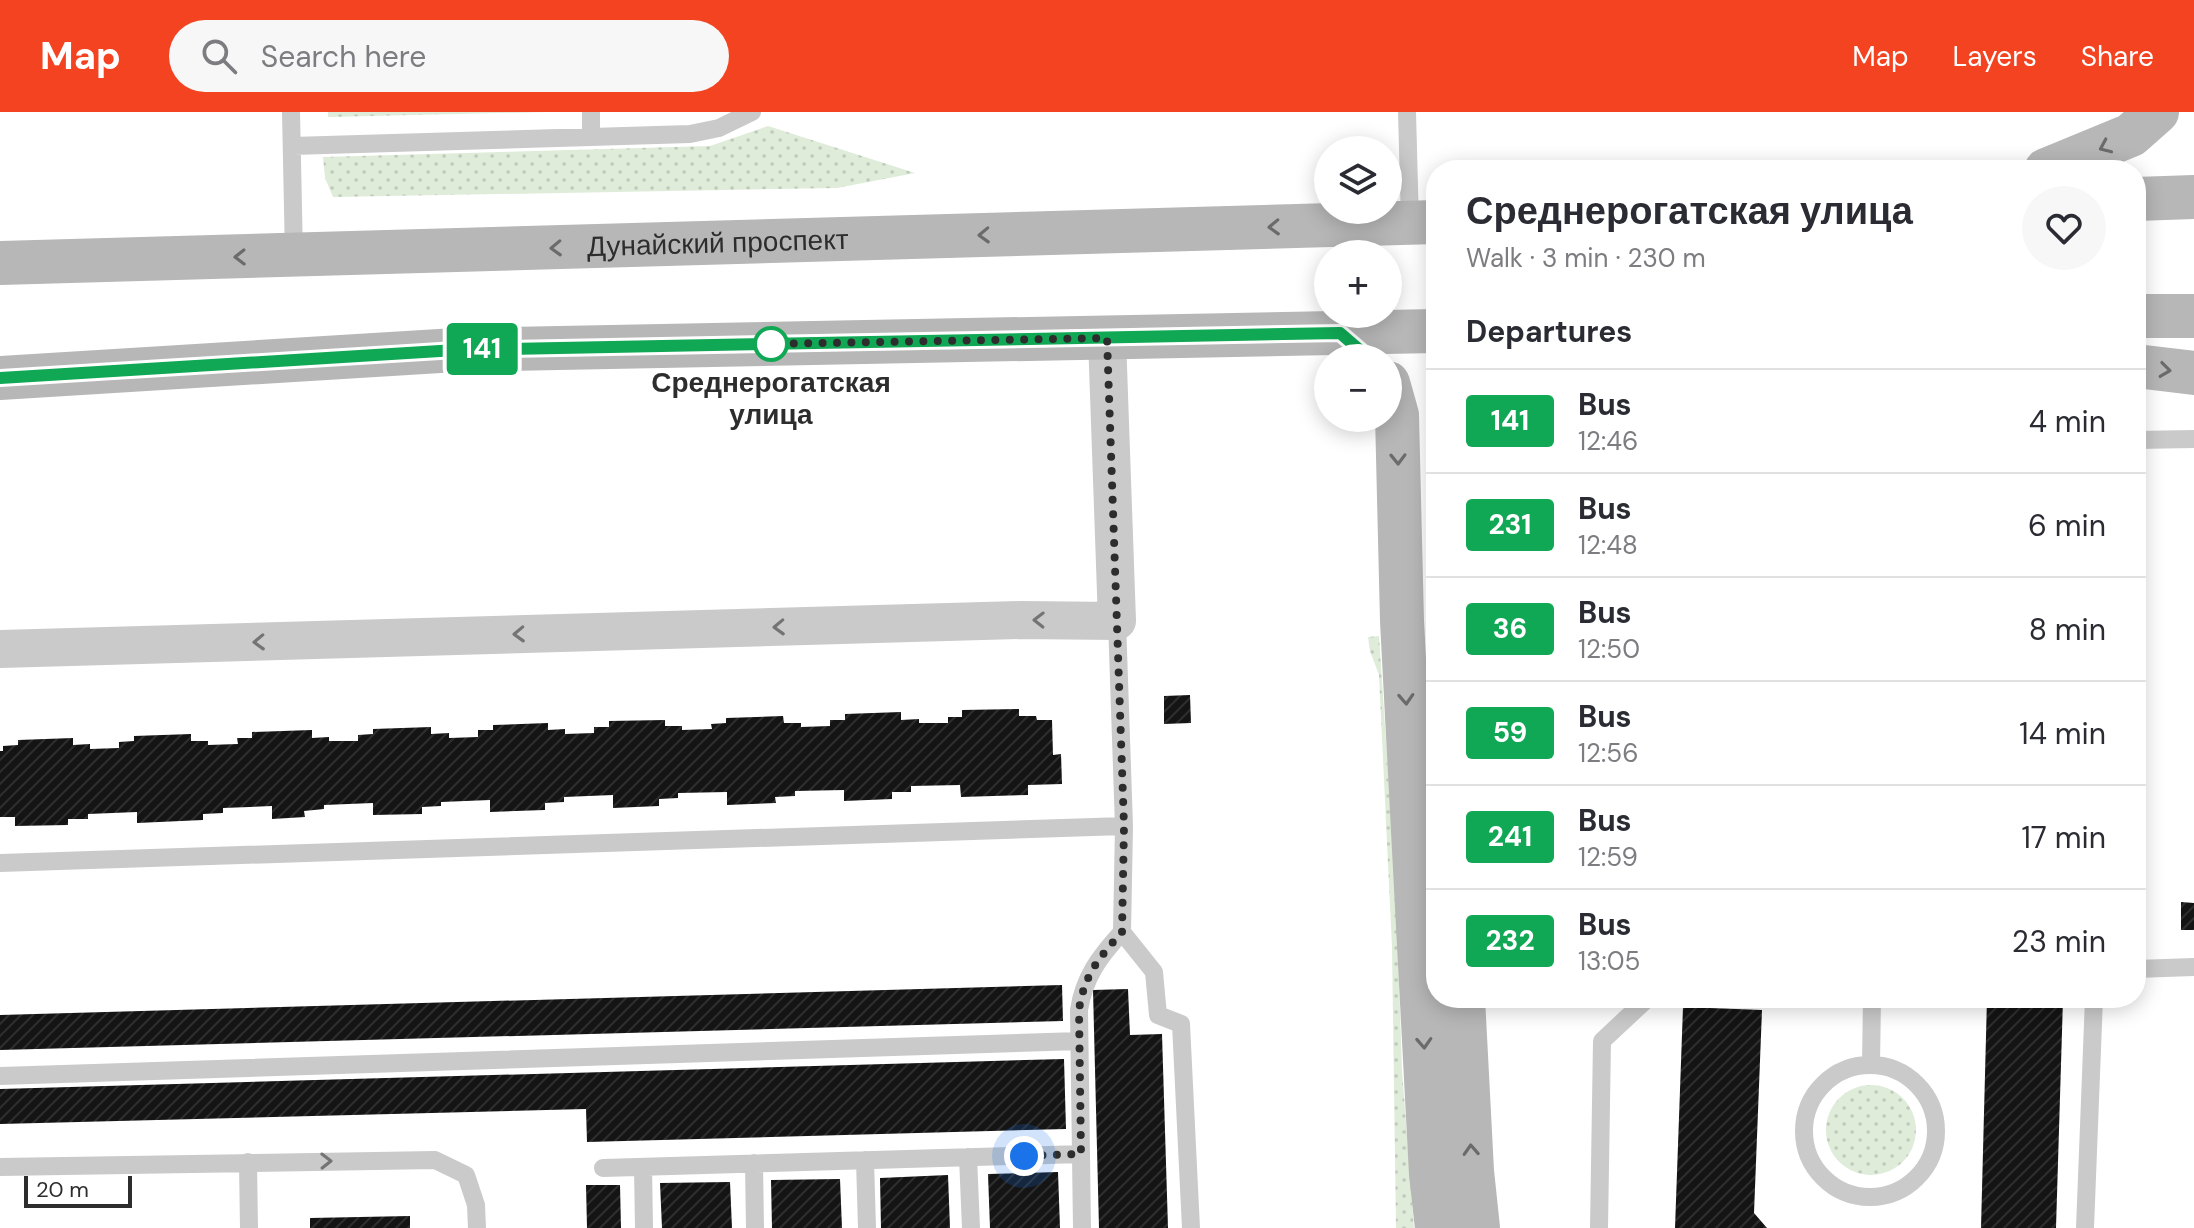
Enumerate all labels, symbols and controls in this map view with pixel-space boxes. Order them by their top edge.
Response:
search box [169,20,729,92]
text: Map [40,31,121,81]
icon: search [197,34,241,78]
text: Search here [261,37,426,76]
text: Map [1852,38,1909,75]
text: Layers [1953,38,2037,75]
text: Share [2081,38,2154,75]
map controls [1314,136,1402,432]
button: layers [1314,136,1402,224]
one-way arrow [2099,137,2113,153]
text: Среднерогатская улица [1466,186,1913,236]
button: heart [2022,186,2106,270]
one-way arrow [1267,218,1280,235]
street label: Дунайский проспект [586,221,849,265]
one-way arrow [977,226,990,244]
one-way arrow [549,239,562,256]
button: + [1314,240,1402,328]
text: Walk · 3 min · 230 m [1466,241,1706,275]
one-way arrow [233,248,246,266]
text: Departures [1466,312,1632,351]
line badge: 141 [436,323,528,375]
marker: Среднерогатская улица [754,327,788,361]
text: 141 [463,330,501,367]
button: − [1314,344,1402,432]
one-way arrow [2159,361,2172,378]
place label: Среднерогатская улица [651,364,891,433]
text: Bus [1578,385,1632,424]
text: 141 [1491,402,1529,439]
text: 4 min [2029,402,2106,441]
text: 12:46 [1578,424,1638,458]
one-way arrow [1389,453,1406,466]
text: Bus [1578,489,1632,528]
text: 231 [1488,506,1532,543]
text: 6 min [2028,506,2106,545]
text: 12:48 [1578,528,1638,562]
text: Bus [1578,593,1632,632]
text: 36 [1493,610,1527,647]
text: 8 min [2029,610,2106,649]
one-way arrow [1032,611,1045,629]
one-way arrow [772,618,785,635]
one-way arrow [512,626,525,643]
text: 12:50 [1578,632,1640,666]
one-way arrow [252,633,265,650]
one-way arrow [1397,693,1414,706]
text: Bus [1578,697,1632,736]
text: 59 [1493,714,1527,751]
text: 14 min [2019,714,2106,753]
text: 12:56 [1578,736,1639,770]
text: Bus [1578,801,1632,840]
text: 241 [1488,818,1532,855]
text: 17 min [2021,818,2106,857]
text: 12:59 [1578,840,1638,874]
text: Bus [1578,905,1632,944]
text: 232 [1485,922,1535,959]
text: 23 min [2012,922,2106,961]
text: 13:05 [1578,944,1640,978]
one-way arrow [1415,1037,1432,1050]
your location [1004,1136,1044,1176]
one-way arrow [1462,1143,1479,1156]
one-way arrow [320,1152,333,1170]
scale bar [24,1172,132,1208]
text: 20 m [36,1175,89,1204]

